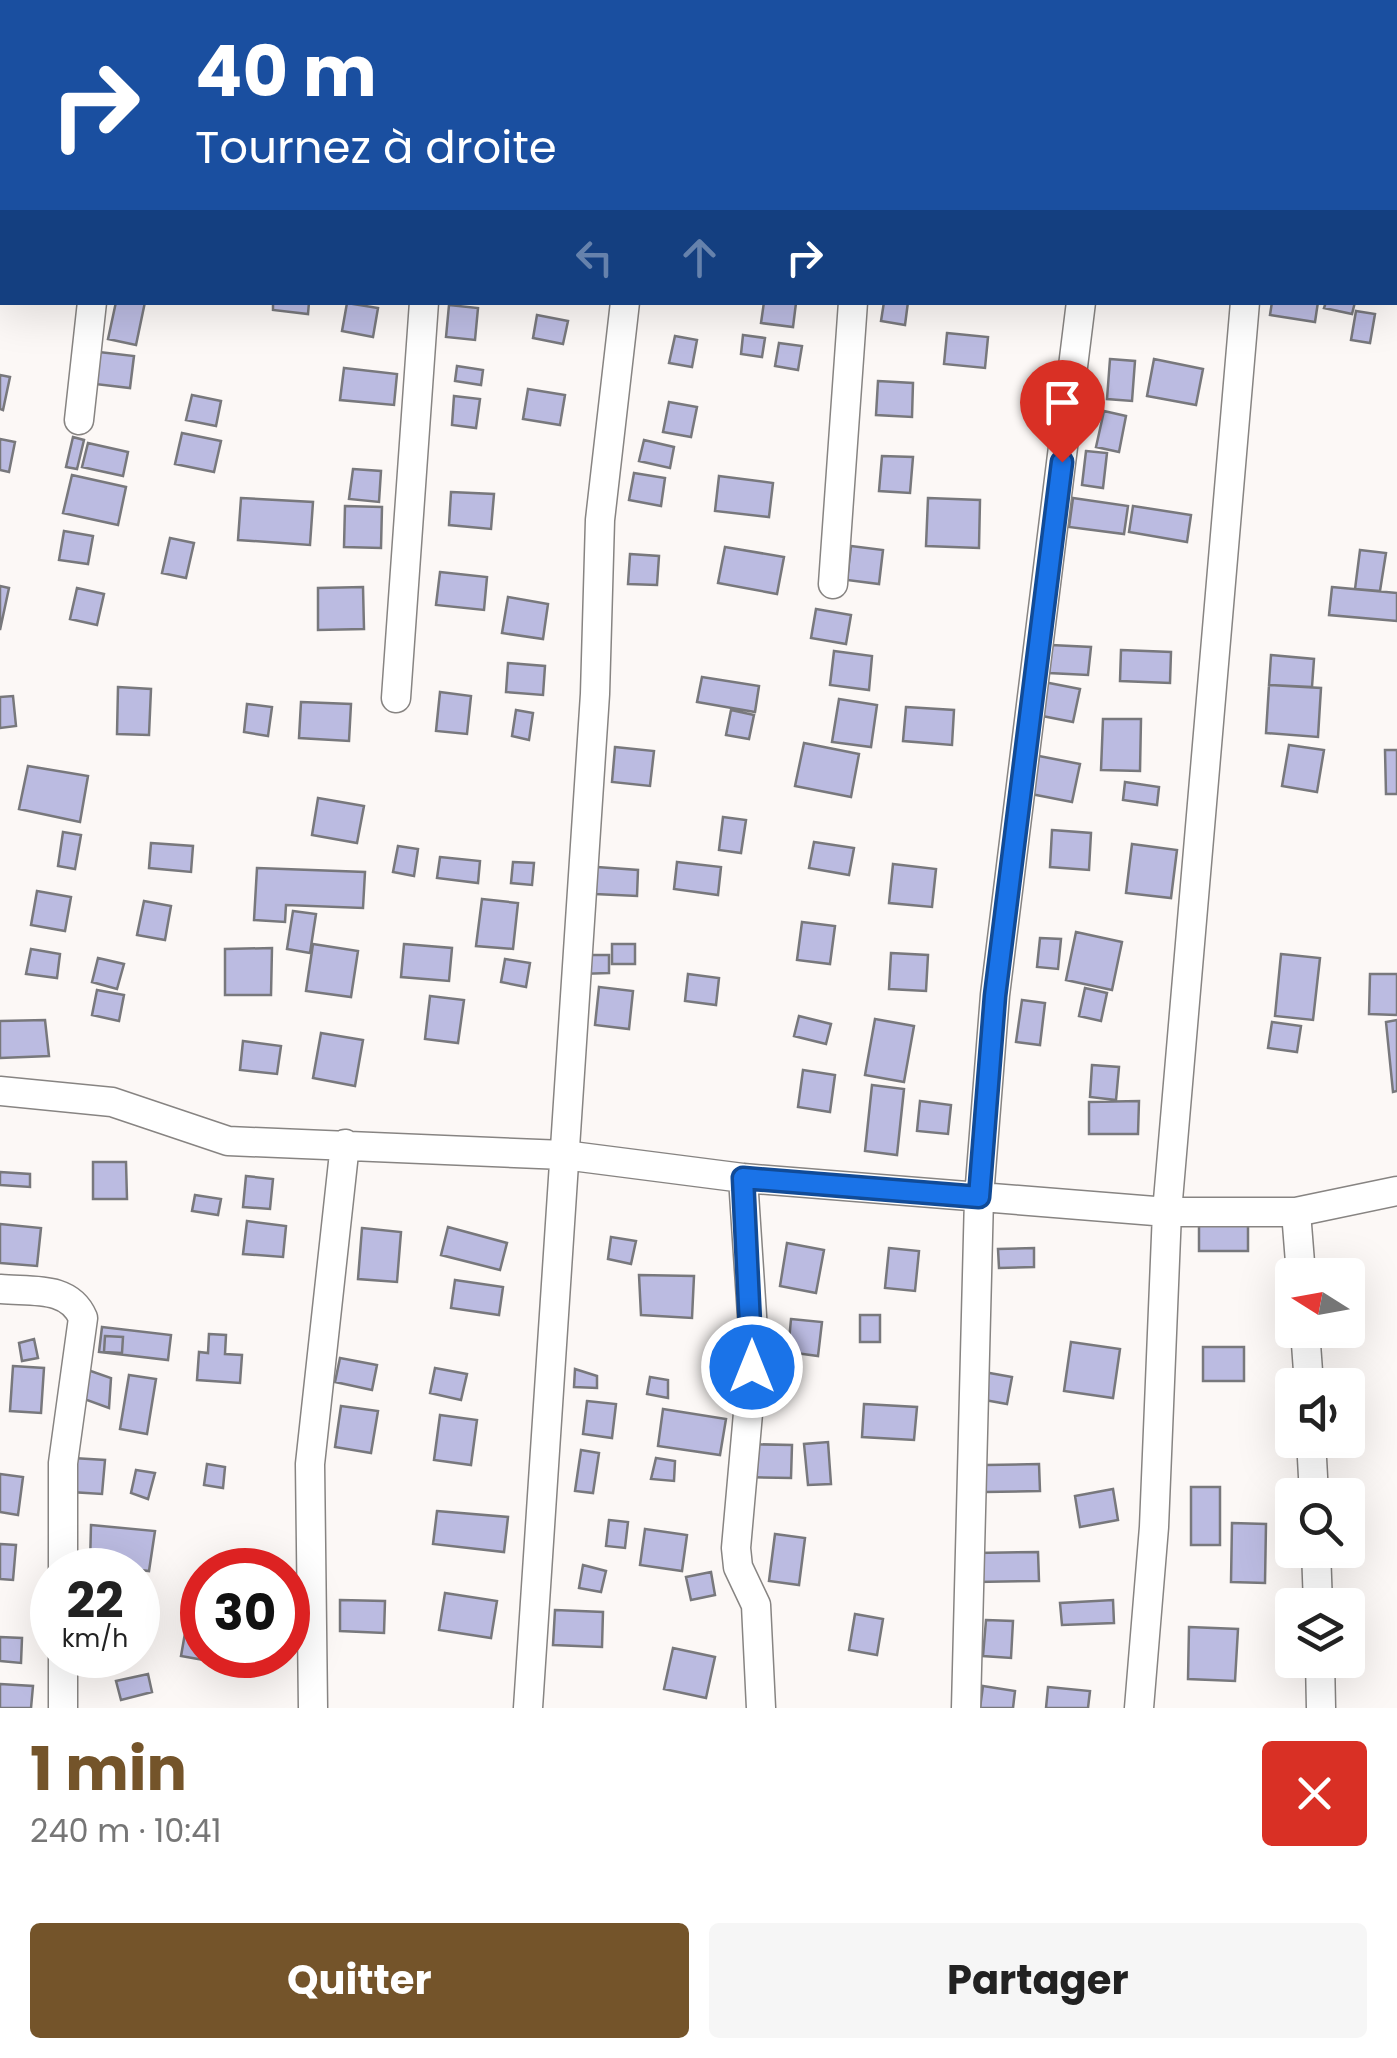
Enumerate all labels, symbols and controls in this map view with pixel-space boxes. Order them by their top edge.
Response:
text: 40 m [195,22,377,121]
icon: right [30,40,160,170]
text: Tournez à droite [195,116,557,179]
icon: left [567,230,622,285]
icon: ahead [672,230,727,285]
icon: right [777,230,832,285]
pin [1020,360,1105,463]
icon: arrive [1035,375,1090,430]
north arrow [1275,1258,1365,1348]
map controls [1275,1258,1365,1678]
position arrow [700,1315,804,1419]
button: sound [1275,1368,1365,1458]
button: search [1275,1478,1365,1568]
speed limit sign: 30 [180,1548,310,1678]
text: 22 [66,1565,124,1636]
button: layers [1275,1588,1365,1678]
text: km/h [62,1621,128,1656]
text: 1 min [30,1727,187,1811]
button: close [1262,1741,1367,1846]
text: 240 m · 10:41 [30,1808,222,1853]
button: Quitter [30,1923,689,2038]
button: Partager [709,1923,1367,2038]

